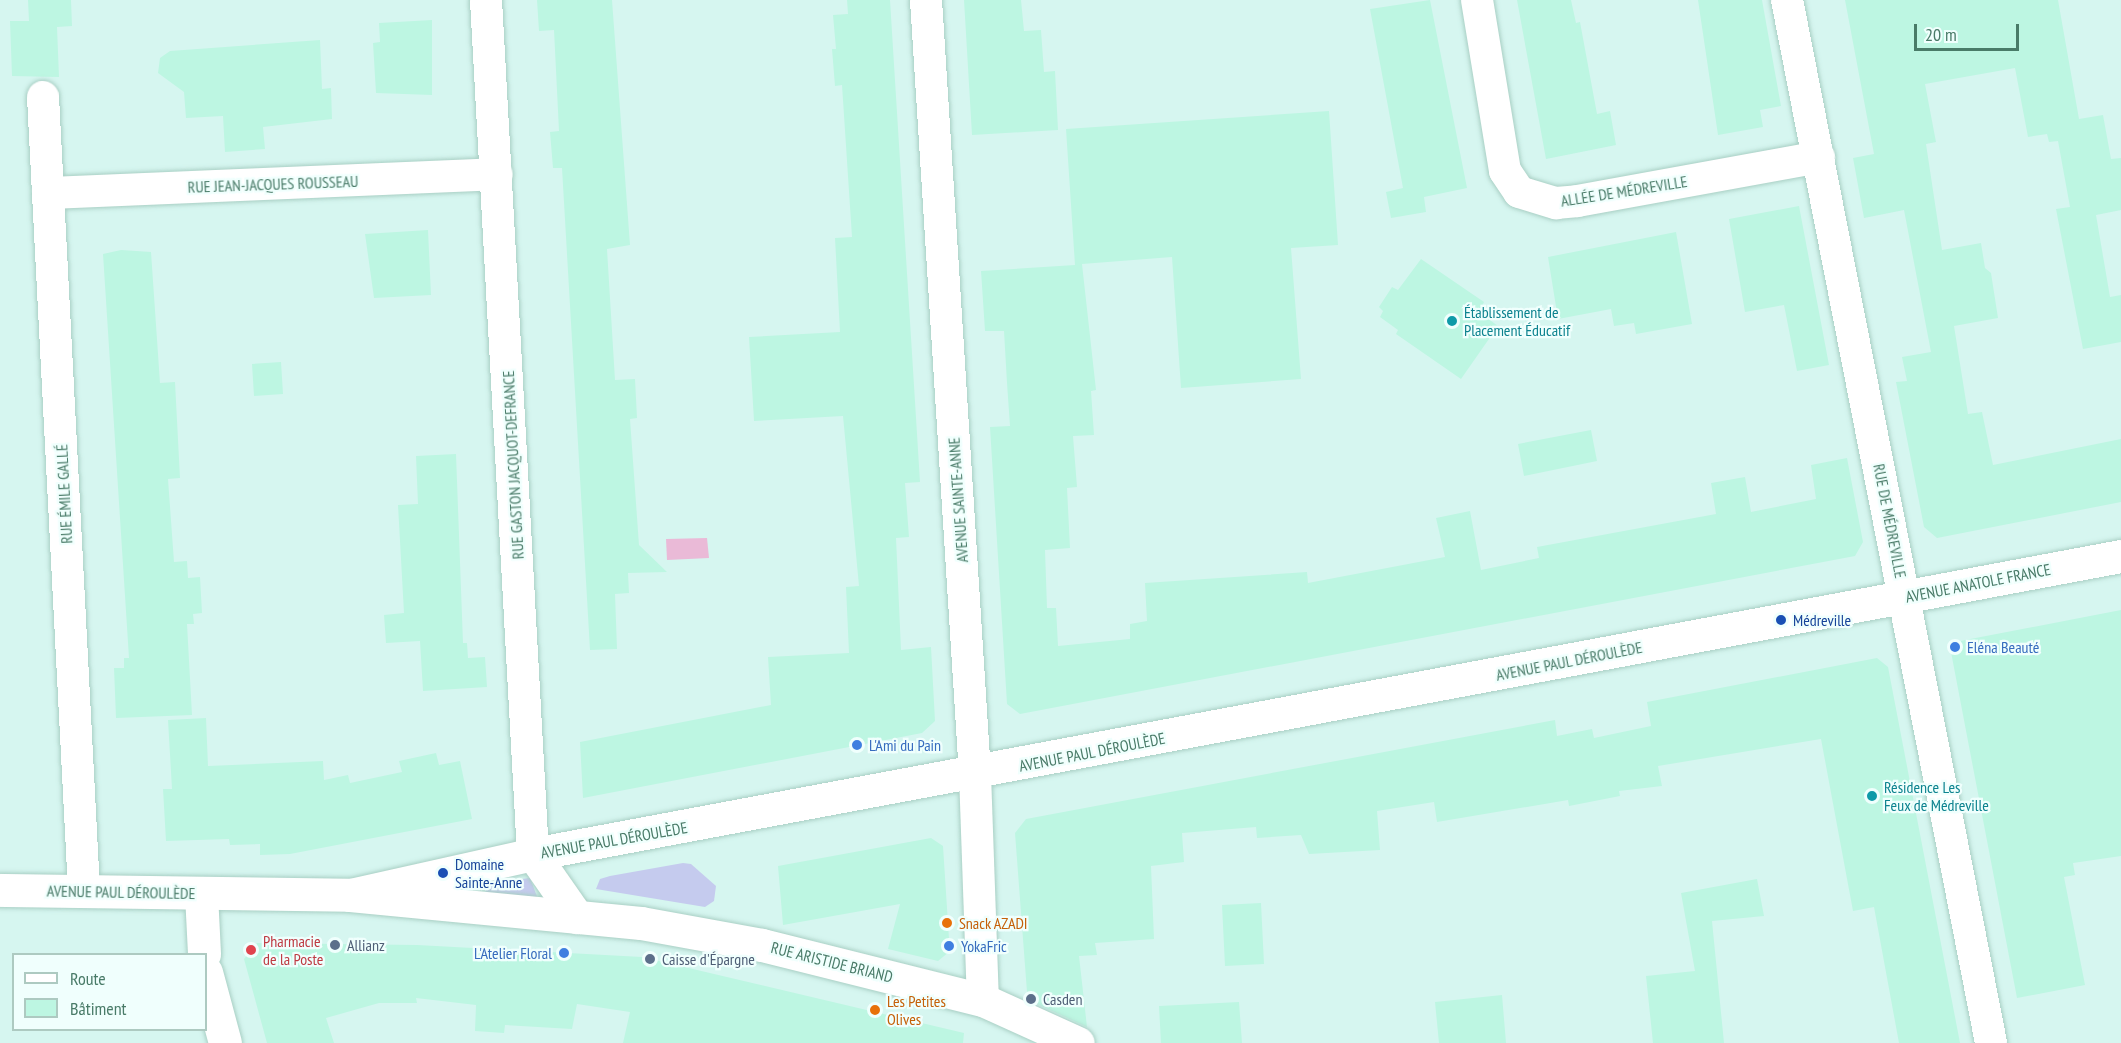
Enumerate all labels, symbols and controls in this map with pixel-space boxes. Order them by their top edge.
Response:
scale bar [1917,12,2022,50]
text: 20 m [1925,23,1957,46]
street label: RUE JEAN-JACQUES ROUSSEAU [187,171,359,197]
street label: ALLÉE DE MÉDREVILLE [1559,172,1689,210]
place label: Établissement de Placement Éducatif [1464,302,1570,340]
marker: Établissement de Placement Éducatif [1445,314,1459,328]
street label: RUE GASTON JACQUOT-DEFRANCE [498,370,528,560]
street label: AVENUE SAINTE-ANNE [944,437,972,563]
street label: RUE ÉMILE GALLÉ [52,444,76,544]
street label: RUE DE MÉDREVILLE [1869,462,1911,580]
street label: AVENUE ANATOLE FRANCE [1904,559,2052,607]
place label: Médreville [1793,610,1851,630]
marker: Médreville [1774,613,1788,627]
street label: AVENUE PAUL DÉROULÈDE [1494,637,1644,685]
place label: Eléna Beauté [1967,637,2039,657]
marker: Eléna Beauté [1948,640,1962,654]
street label: AVENUE PAUL DÉROULÈDE [1017,728,1167,776]
place label: L'Ami du Pain [869,735,941,755]
marker: L'Ami du Pain [850,738,864,752]
place label: Résidence Les Feux de Médreville [1884,777,1989,815]
marker: Résidence Les Feux de Médreville [1865,789,1879,803]
street label: AVENUE PAUL DÉROULÈDE [539,818,689,862]
place label: Domaine Sainte-Anne [455,854,522,892]
marker: Domaine Sainte-Anne [436,866,450,880]
street label: AVENUE PAUL DÉROULÈDE [46,881,196,903]
place label: Snack AZADI [959,913,1028,933]
marker: Snack AZADI [940,916,954,930]
place label: Pharmacie de la Poste [263,931,323,969]
place label: Allianz [347,935,385,955]
place label: YokaFric [961,936,1007,956]
marker: Allianz [328,938,342,952]
street label: RUE ARISTIDE BRIAND [769,938,895,986]
marker: YokaFric [942,939,956,953]
marker: Pharmacie de la Poste [244,943,258,957]
place label: L'Atelier Floral [474,943,552,963]
marker: L'Atelier Floral [557,946,571,960]
place label: Caisse d'Épargne [662,949,755,969]
marker: Caisse d'Épargne [643,952,657,966]
legend [12,953,207,1031]
text: Route [70,967,106,990]
place label: Casden [1043,989,1082,1009]
place label: Les Petites Olives [887,991,946,1029]
marker: Casden [1024,992,1038,1006]
text: Bâtiment [70,997,127,1020]
marker: Les Petites Olives [868,1003,882,1017]

